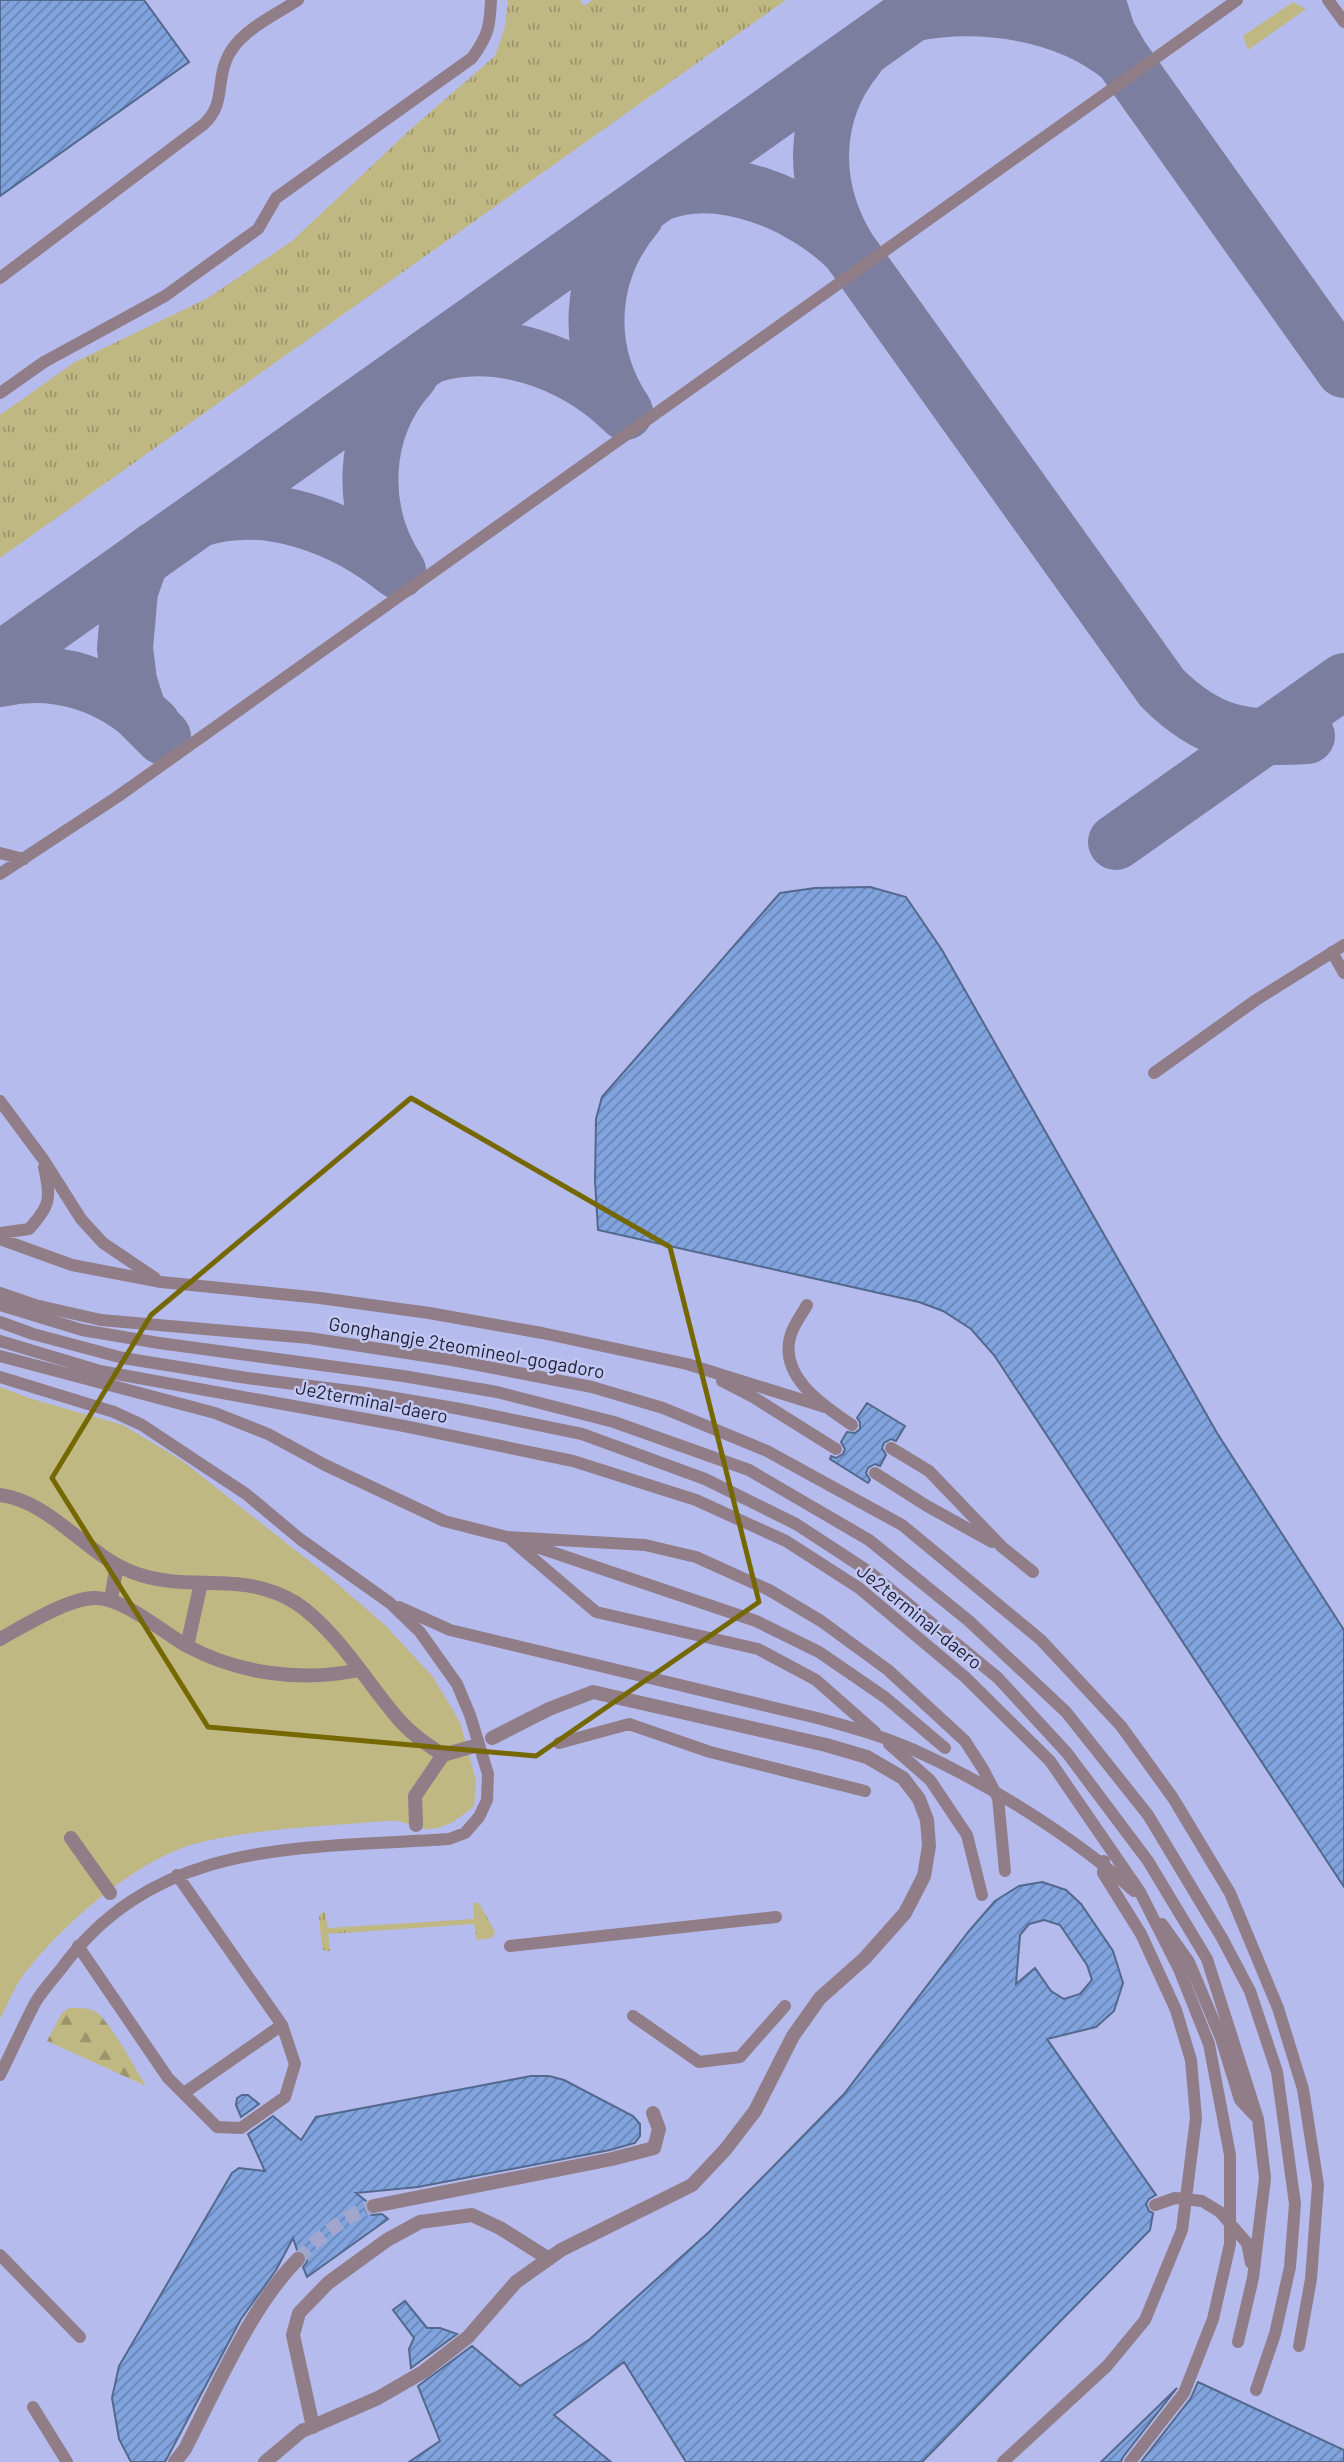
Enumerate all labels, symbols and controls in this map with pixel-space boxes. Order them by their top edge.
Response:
street label: Gonghangje 2teomineol-gogadoro [327,1311,607,1383]
street label: Je2terminal-daero [294,1375,450,1427]
street label: Je2terminal-daero [853,1558,987,1674]

